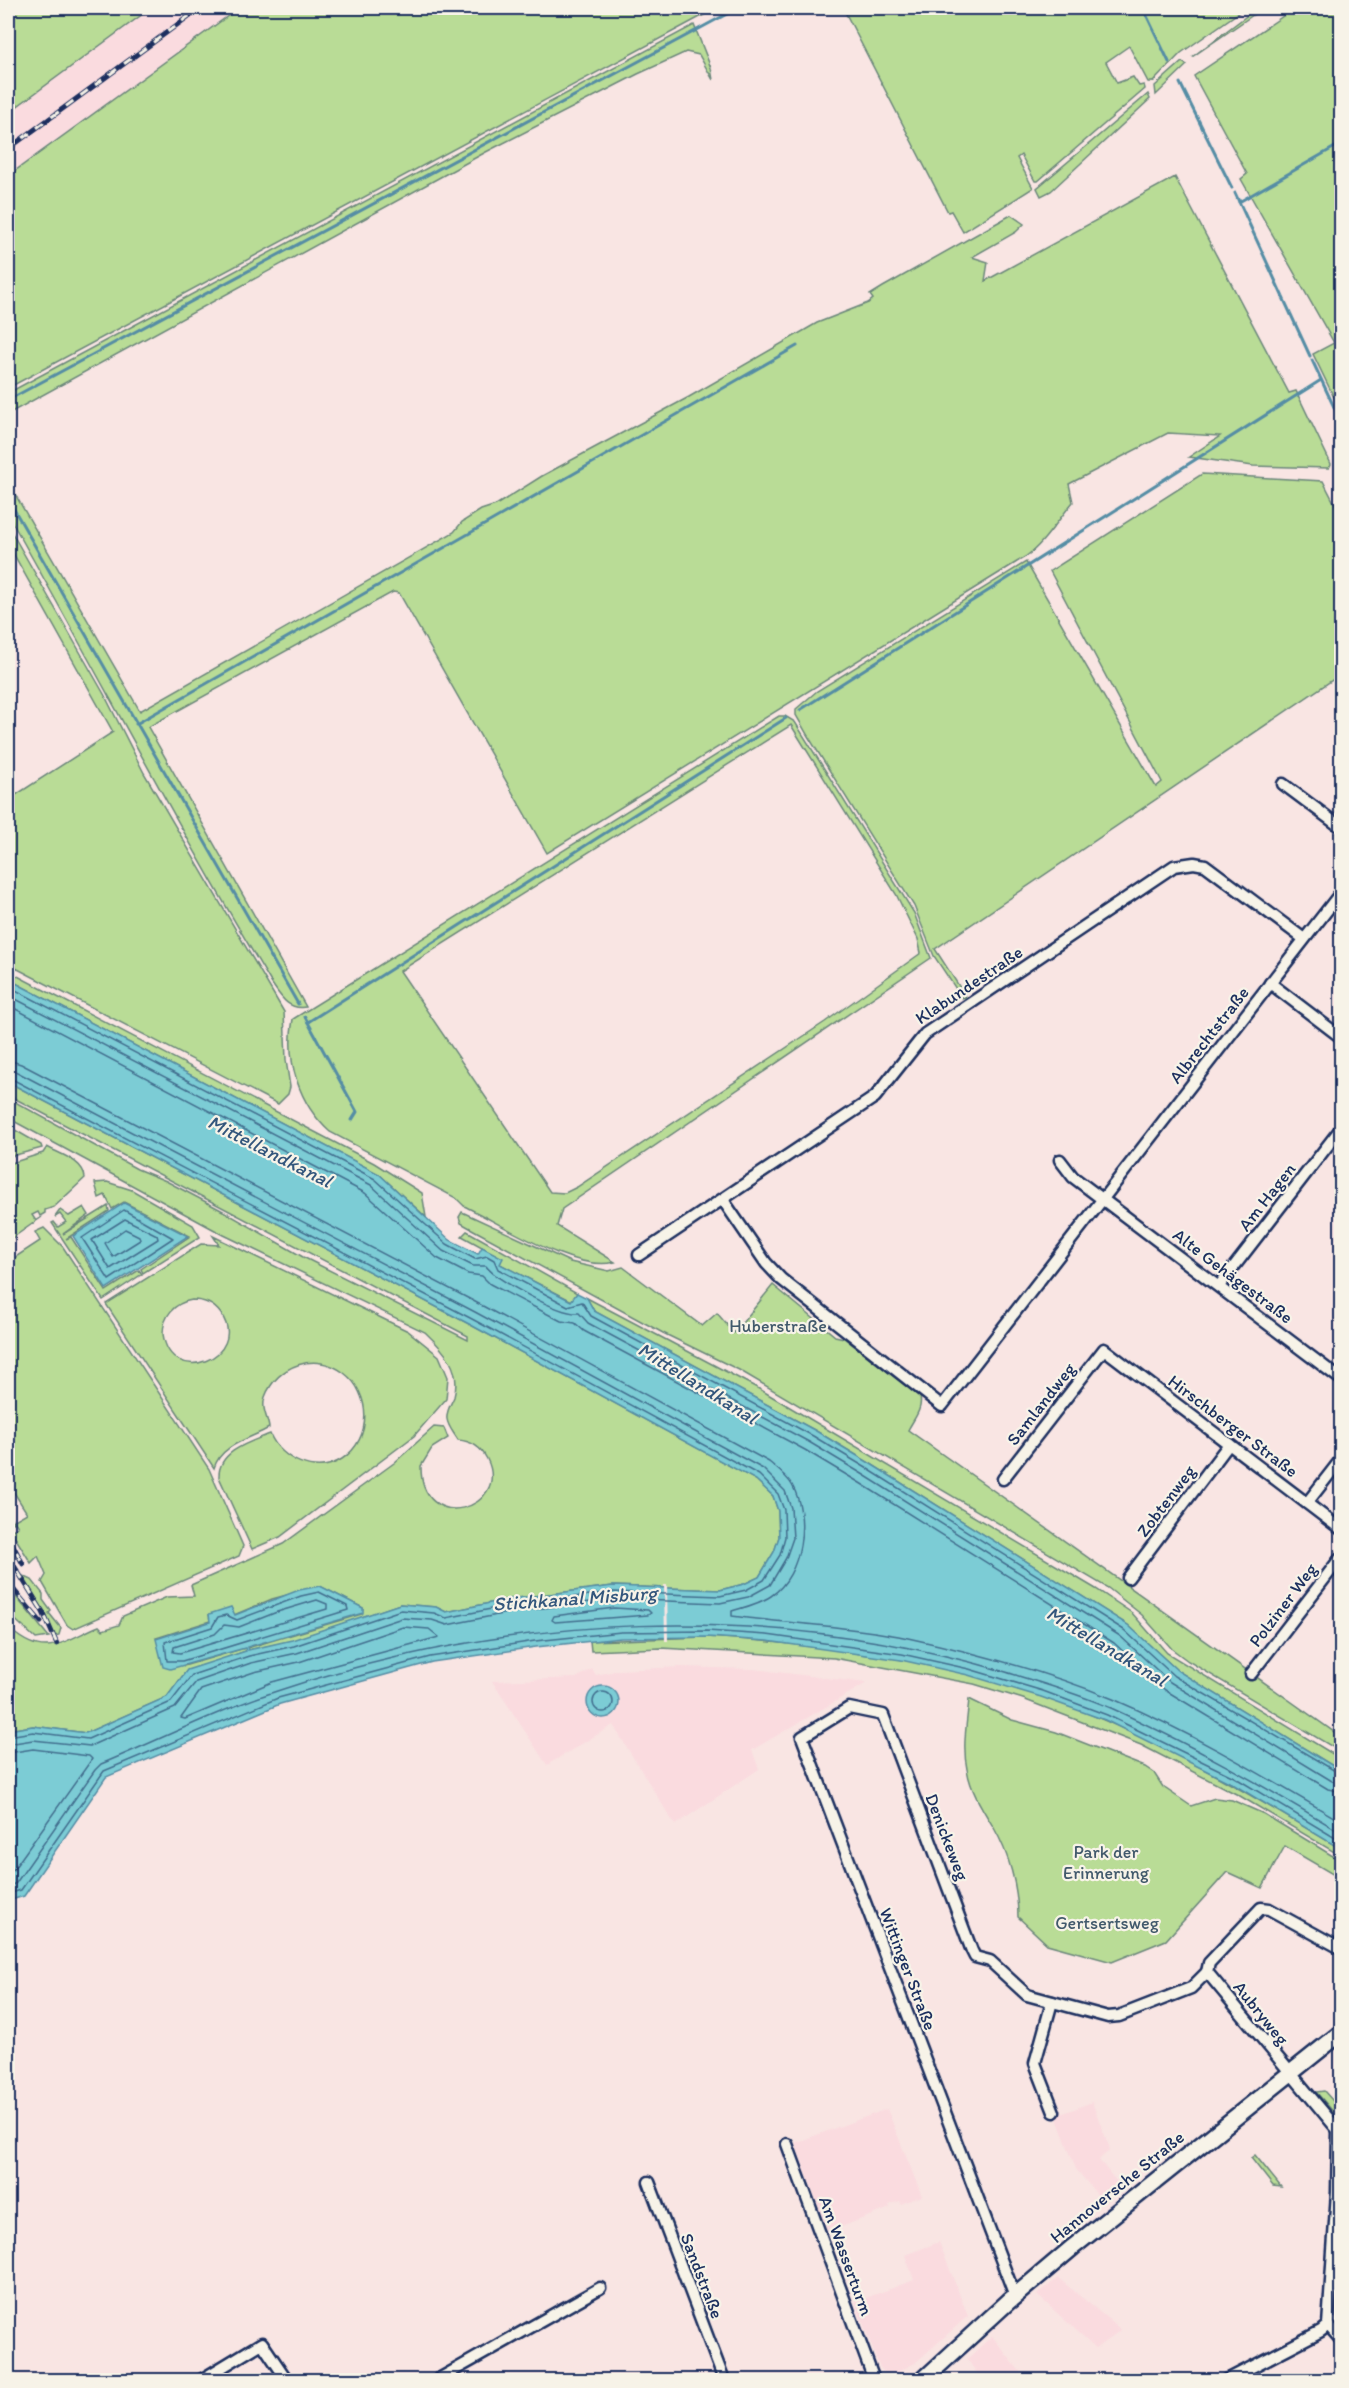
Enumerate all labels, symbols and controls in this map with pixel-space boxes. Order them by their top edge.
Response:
street label: Klabundestraße [911,941,1027,1029]
street label: Albrechtstraße [1164,982,1254,1088]
water label: Mittellandkanal [204,1109,337,1193]
street label: Am Hagen [1234,1159,1300,1235]
street label: Alte Gehägestraße [1169,1224,1297,1328]
park label: Huberstraße [729,1315,827,1337]
water label: Mittellandkanal [634,1337,763,1430]
street label: Samlandweg [1002,1358,1081,1450]
street label: Hirschberger Straße [1164,1370,1302,1482]
street label: Zobtenweg [1132,1460,1201,1541]
street label: Polziner Weg [1244,1558,1322,1651]
water label: Stichkanal Misburg [492,1580,660,1616]
water label: Mittellandkanal [1042,1601,1173,1692]
street label: Denickeweg [920,1790,974,1884]
park label: Park der Erinnerung [1063,1841,1150,1884]
street label: Wittinger Straße [875,1905,941,2033]
park label: Gertsertsweg [1055,1912,1160,1934]
street label: Aubryweg [1229,1977,1294,2050]
street label: Hannoversche Straße [1045,2126,1189,2248]
street label: Am Wasserturm [814,2193,878,2319]
street label: Sandstraße [676,2230,728,2322]

